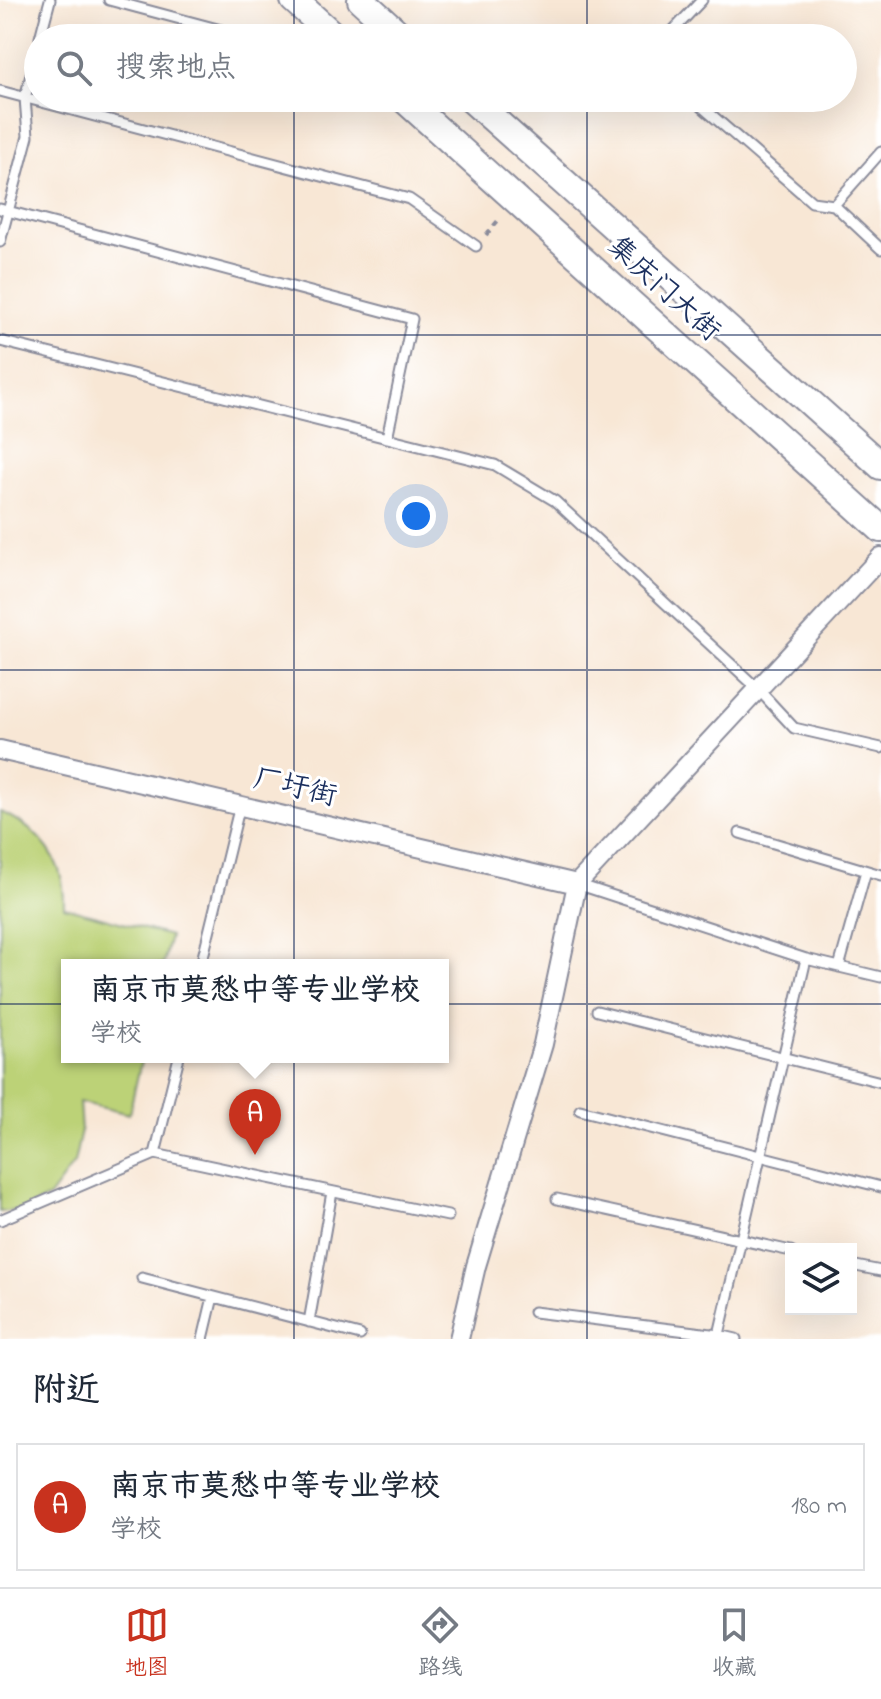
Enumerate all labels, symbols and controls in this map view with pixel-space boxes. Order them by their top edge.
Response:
search box [24,24,857,112]
icon: search [52,46,96,90]
text: 搜索地点 [116,47,236,91]
street label: 集庆门大街 [597,228,729,352]
your location [396,496,436,536]
street label: 厂圩街 [249,760,341,818]
popup [61,959,449,1063]
text: 南京市莫愁中等专业学校 [90,970,420,1014]
text: 学校 [90,1016,142,1054]
pin: A [229,1089,281,1155]
map controls [785,1243,857,1315]
button: layers [785,1243,857,1315]
text: 附近 [32,1367,100,1417]
text: 南京市莫愁中等专业学校 [110,1466,440,1510]
text: A [52,1488,68,1526]
text: 180 m [791,1488,847,1526]
text: 学校 [110,1512,162,1550]
tab: 地图 [125,1603,169,1685]
tab: 路线 [418,1603,462,1685]
tab: 收藏 [712,1603,756,1685]

